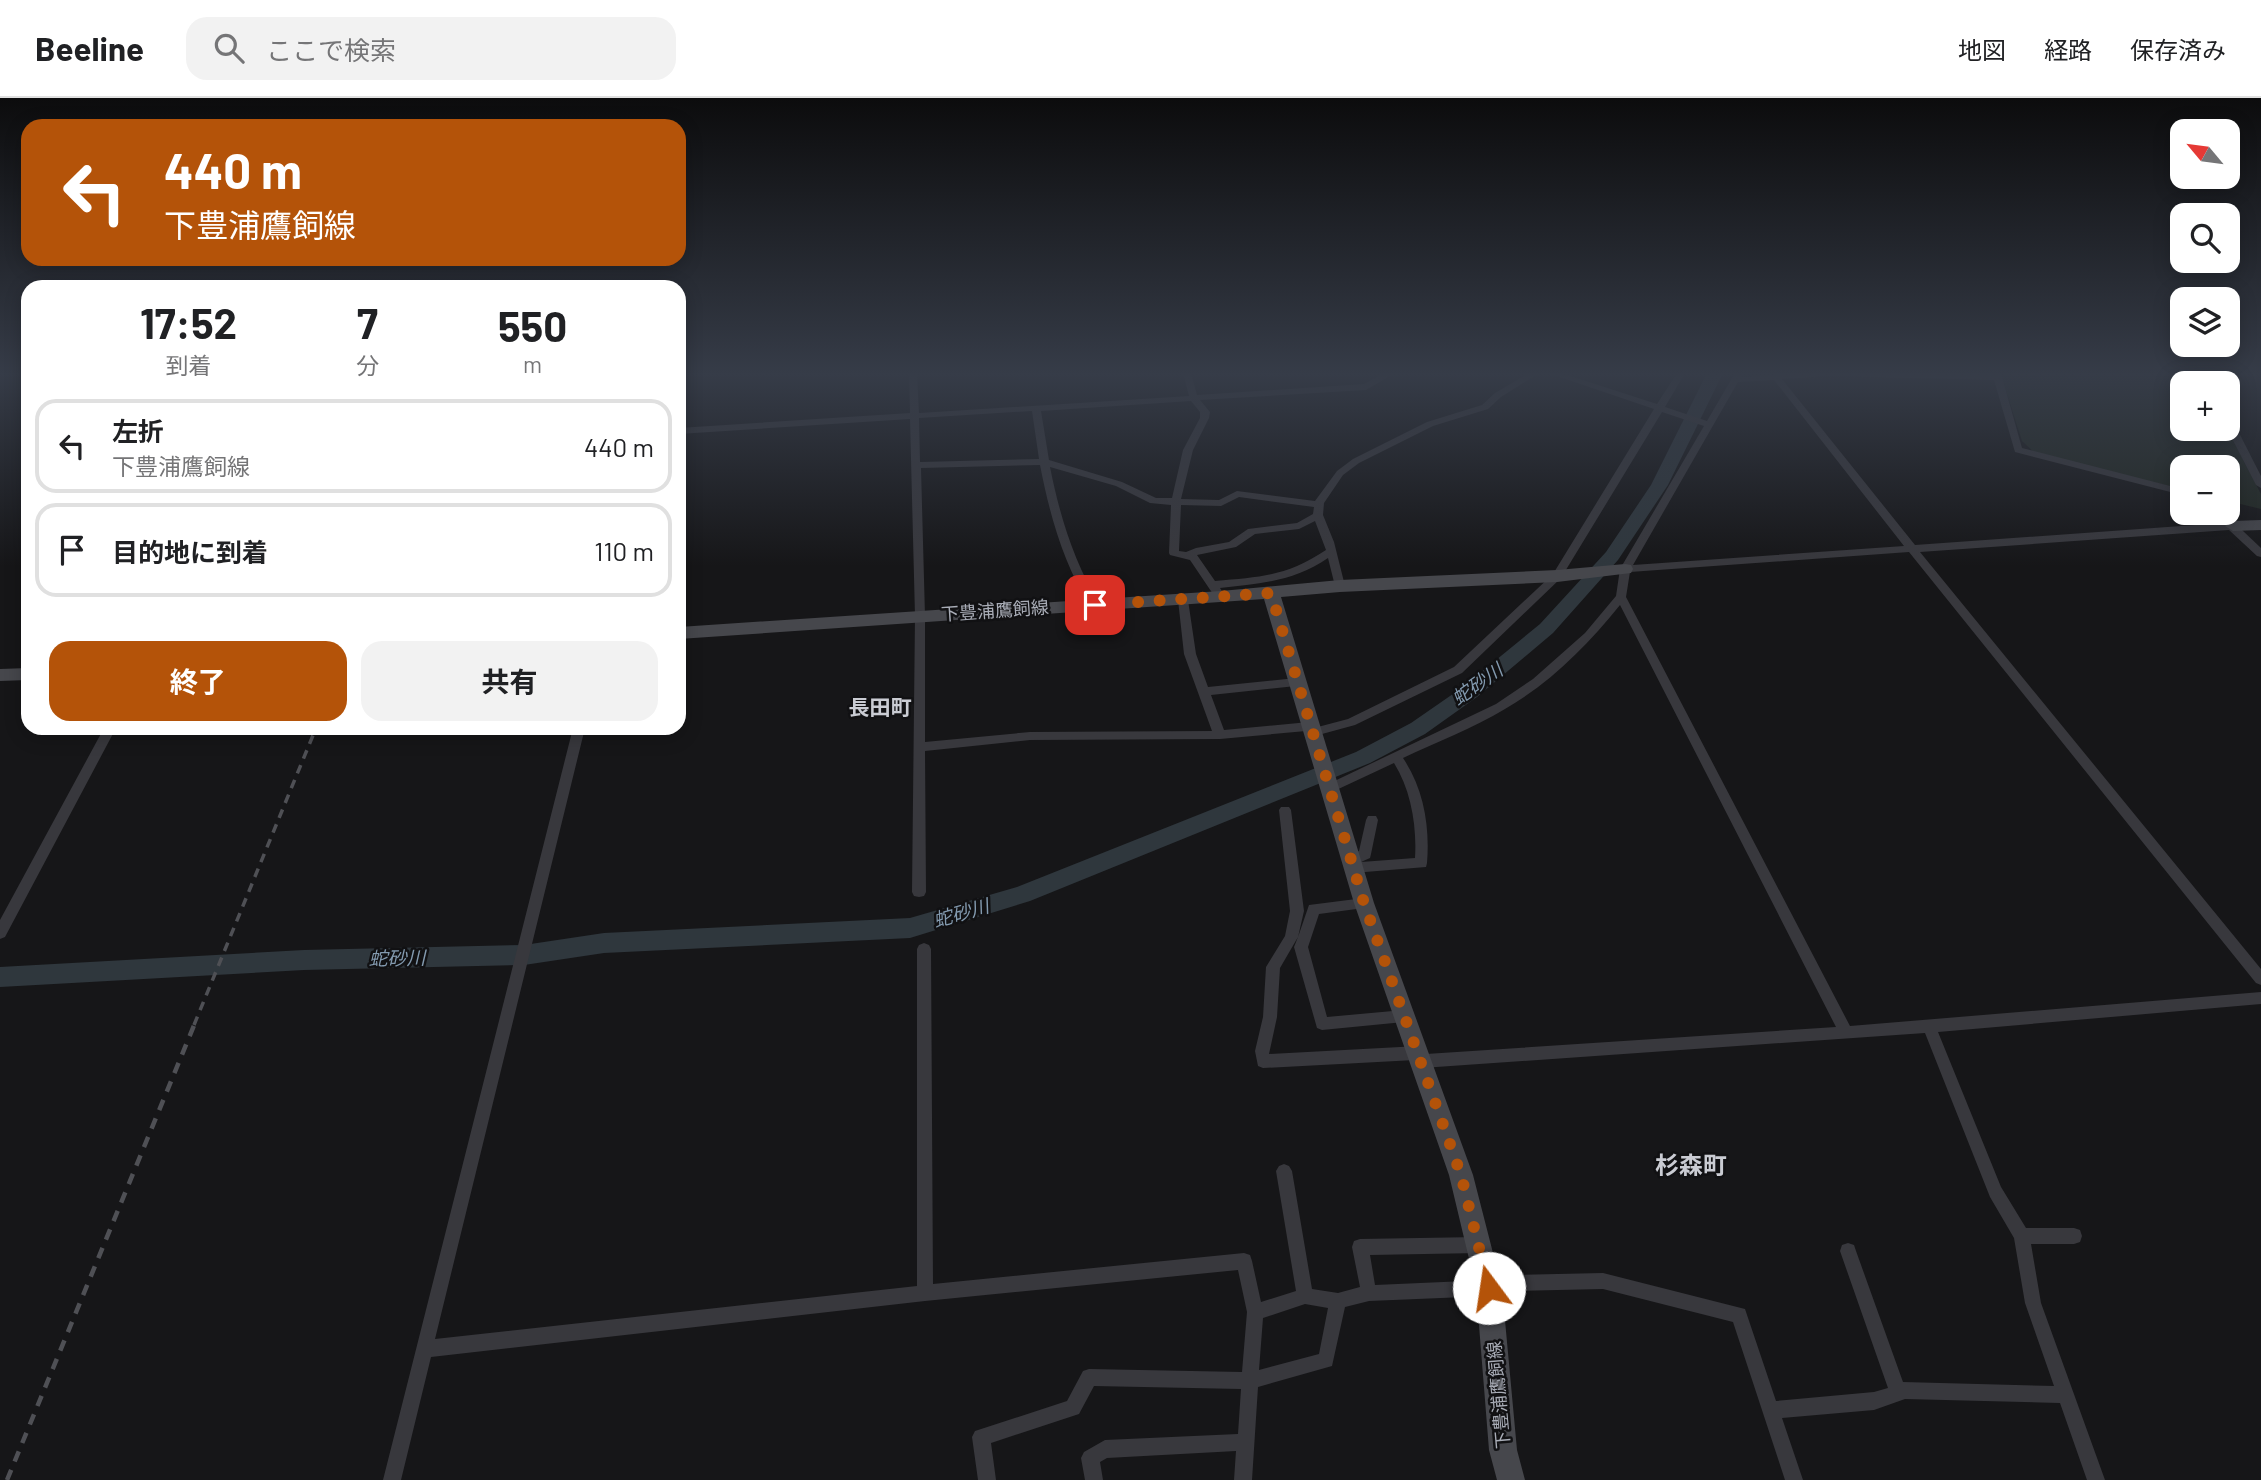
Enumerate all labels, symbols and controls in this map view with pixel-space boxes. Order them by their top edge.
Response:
search box [186,17,676,80]
text: Beeline [35,28,144,68]
icon: search [210,29,248,67]
text: ここで検索 [266,34,396,65]
text: 地図 [1958,35,2006,64]
text: 経路 [2044,35,2092,64]
text: 保存済み [2130,35,2226,64]
north arrow [2170,119,2240,189]
map controls [2170,119,2240,525]
text: 440 m [164,140,302,199]
icon: left [49,147,140,238]
button: search [2170,203,2240,273]
text: 下豊浦鷹飼線 [164,205,356,243]
button: layers [2170,287,2240,357]
text: 17:52 [140,297,237,347]
text: 7 [357,297,378,347]
text: 550 [498,300,567,350]
text: m [523,350,542,378]
text: 到着 [165,351,211,379]
text: 分 [356,351,379,379]
button: + [2170,371,2240,441]
text: 左折 [112,415,164,446]
icon: left [53,427,91,465]
text: 440 m [584,431,654,462]
text: 下豊浦鷹飼線 [112,452,250,480]
button: − [2170,455,2240,525]
icon: arrive [53,531,91,569]
text: 110 m [594,535,654,566]
text: 目的地に到着 [112,536,268,567]
pin [1065,575,1125,635]
icon: arrive [1076,586,1114,624]
street label: 下豊浦鷹飼線 [940,595,1050,625]
button: 終了 [49,641,347,721]
button: 共有 [361,641,658,721]
water label: 蛇砂川 [1447,657,1508,709]
district label: 長田町 [849,694,912,719]
water label: 蛇砂川 [930,893,993,931]
water label: 蛇砂川 [368,945,428,969]
district label: 杉森町 [1655,1150,1727,1179]
position arrow [1452,1251,1526,1325]
street label: 下豊浦鷹飼線 [1482,1340,1514,1450]

